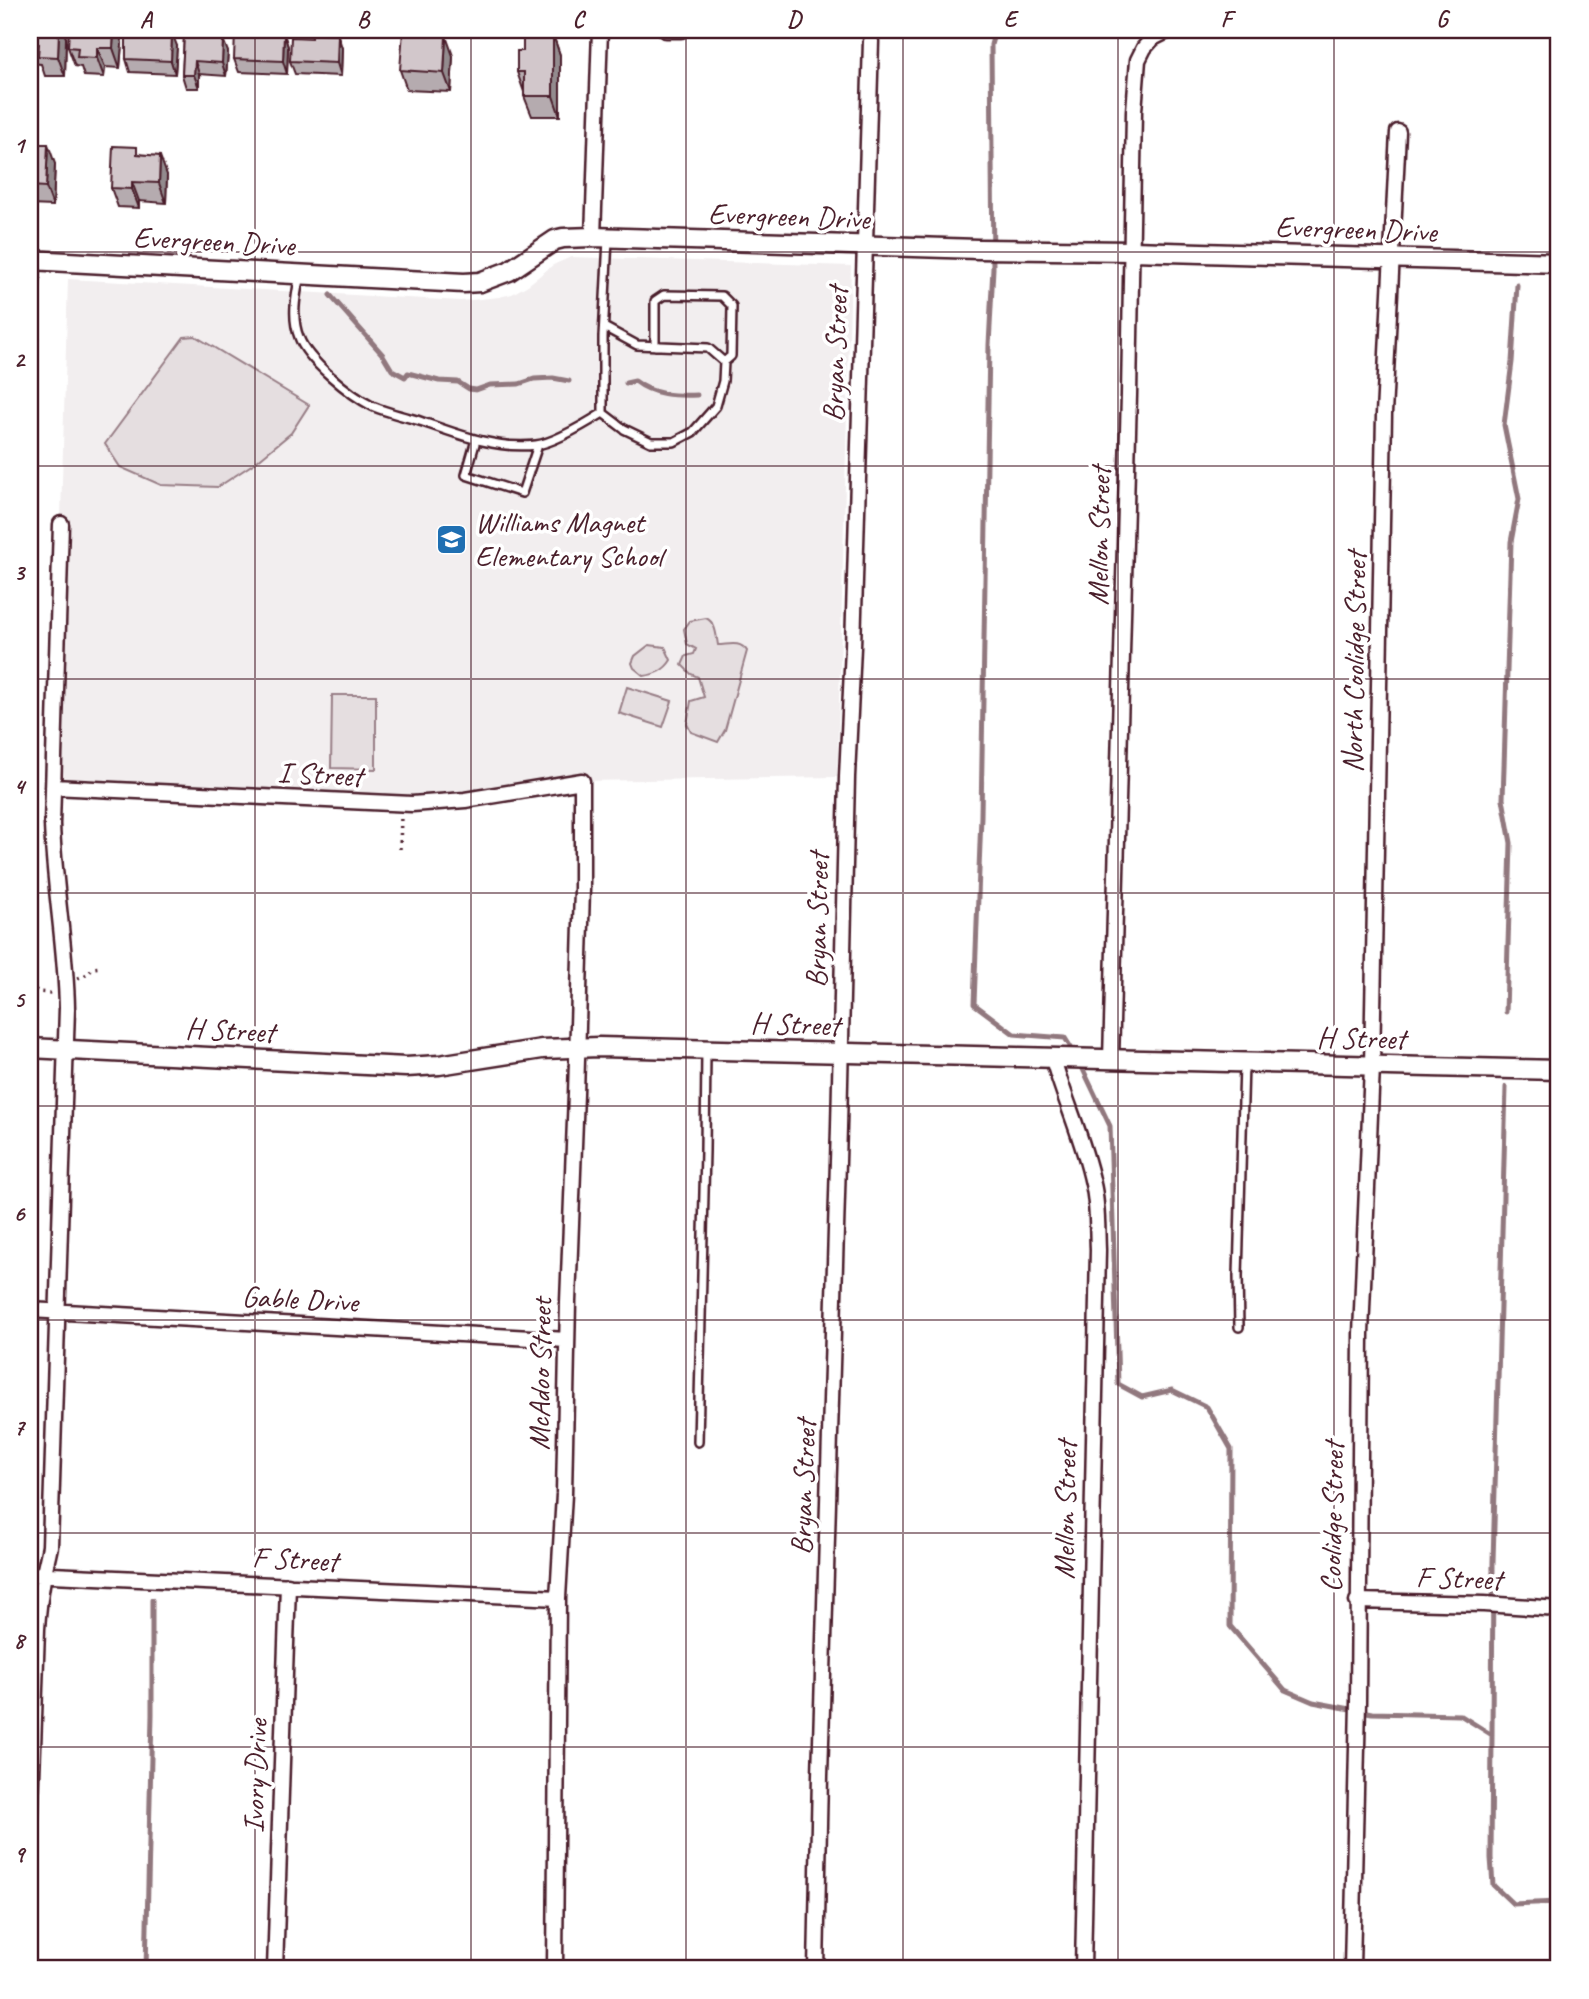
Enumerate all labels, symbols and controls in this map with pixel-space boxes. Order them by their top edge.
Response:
text: A [140,5,154,34]
text: B [357,5,371,34]
text: C [573,5,587,34]
text: D [787,5,803,34]
text: E [1004,5,1020,34]
text: F [1221,5,1237,34]
text: G [1436,5,1451,34]
text: 1 [14,131,27,160]
street label: Evergreen Drive [708,194,873,238]
street label: Evergreen Drive [1275,207,1440,251]
street label: Evergreen Drive [132,218,298,264]
street label: Bryan Street [814,282,856,422]
text: 2 [14,345,27,374]
street label: Mellon Street [1079,462,1119,606]
place label: Williams Magnet Elementary School [475,503,667,575]
school or university icon: Williams Magnet Elementary School [435,522,469,556]
street label: North Coolidge Street [1333,547,1375,773]
text: 3 [14,558,27,587]
street label: I Street [277,753,367,795]
text: 4 [14,772,27,801]
street label: Bryan Street [797,848,837,988]
text: 5 [14,985,26,1014]
street label: H Street [750,1003,844,1045]
street label: H Street [185,1009,279,1052]
street label: H Street [1316,1018,1410,1058]
text: 6 [14,1199,27,1228]
street label: Gable Drive [241,1277,361,1321]
street label: McAdoo Street [520,1294,560,1450]
text: 7 [14,1413,27,1442]
street label: Bryan Street [782,1415,824,1555]
street label: Mellon Street [1045,1436,1085,1580]
street label: Coolidge Street [1312,1437,1352,1593]
street label: F Street [251,1538,343,1580]
street label: F Street [1416,1558,1507,1599]
text: 8 [14,1626,27,1655]
street label: Ivory Drive [234,1716,276,1834]
text: 9 [14,1840,27,1869]

